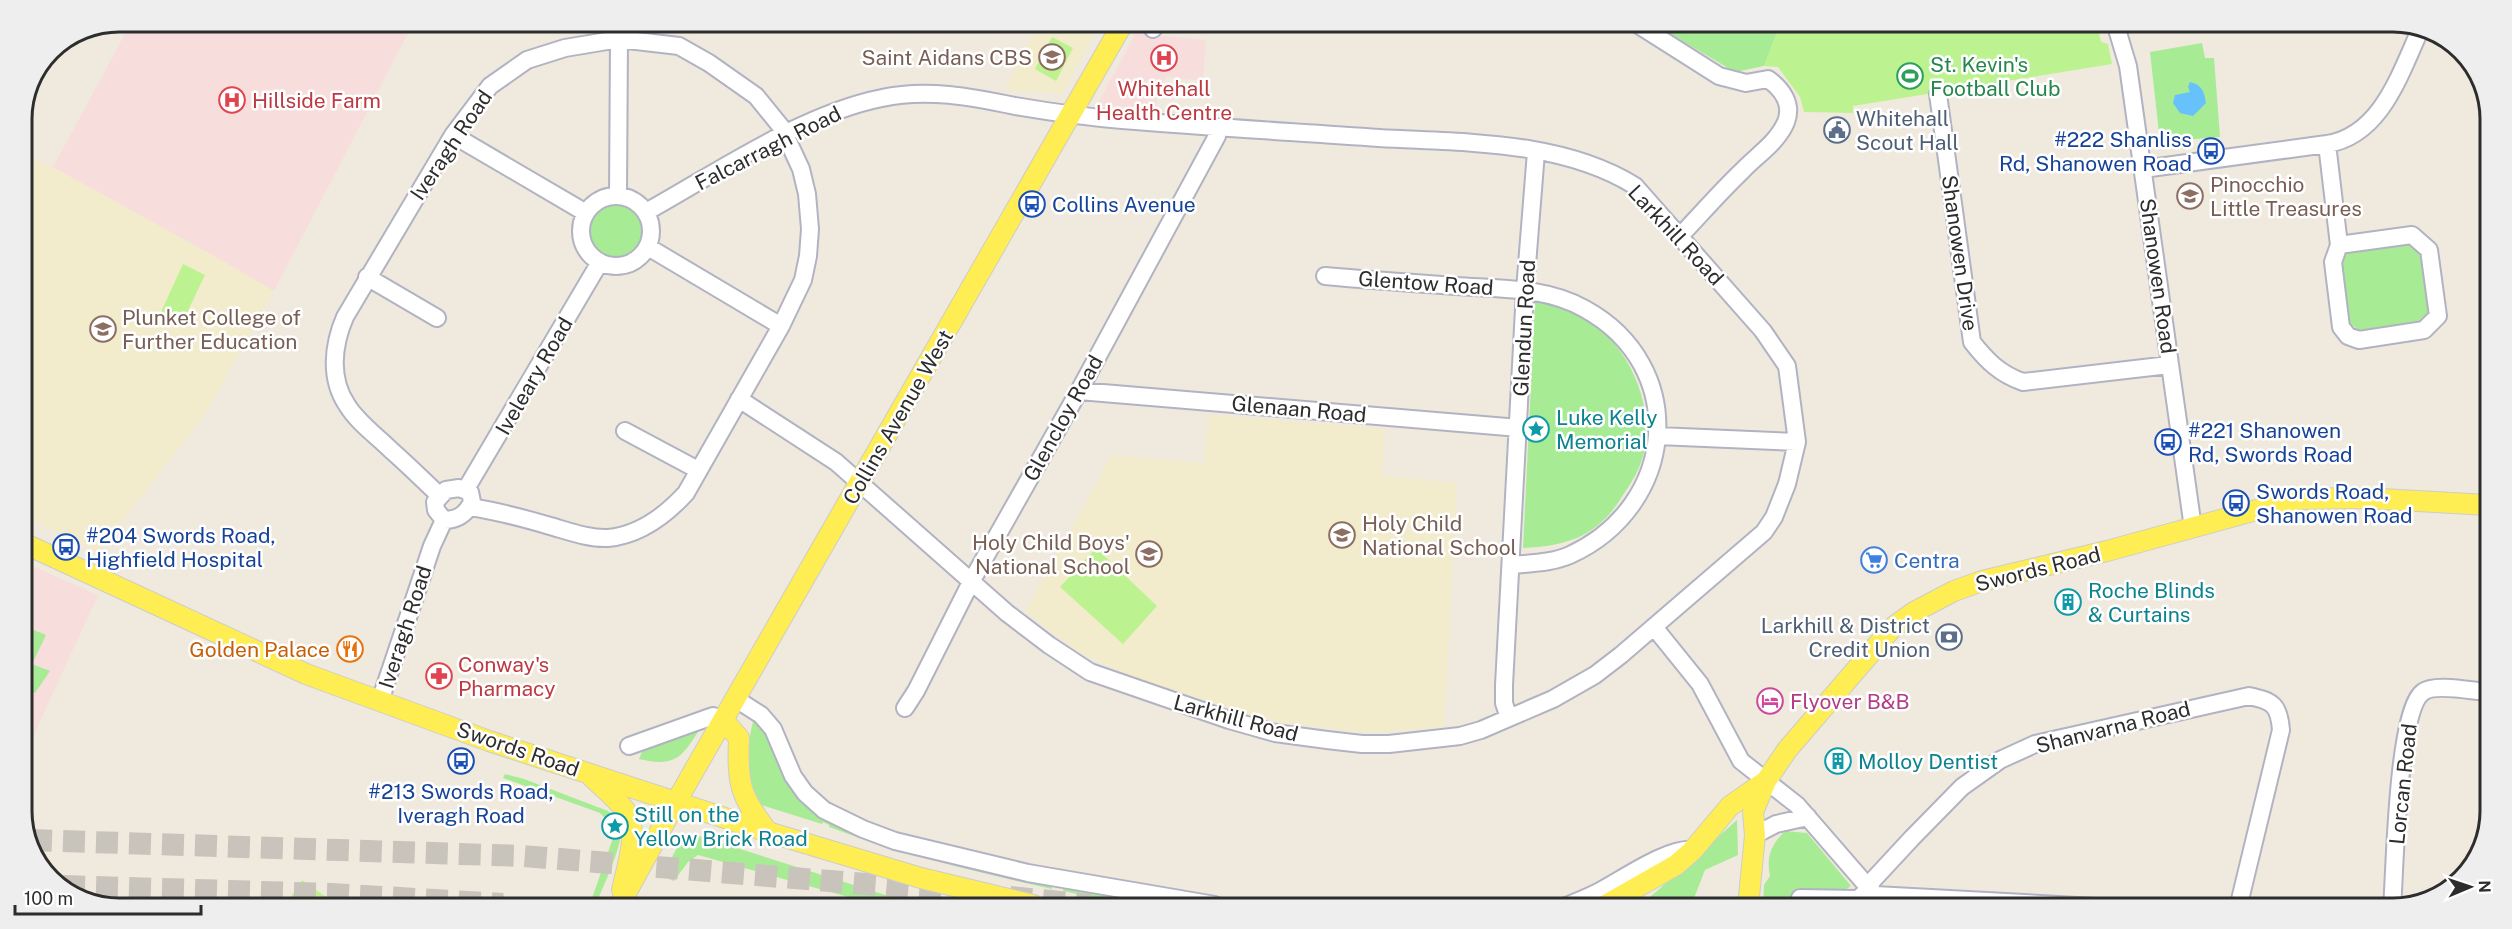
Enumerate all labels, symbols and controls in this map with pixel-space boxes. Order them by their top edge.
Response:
school or university icon: Saint Aidans CBS [1037,42,1067,72]
hospital icon: Whitehall Health Centre [1149,43,1179,73]
place label: Saint Aidans CBS [862,45,1032,70]
place label: St. Kevin's Football Club [1930,52,2060,101]
sports icon: St. Kevin's Football Club [1895,61,1925,91]
place label: Whitehall Health Centre [1096,76,1232,125]
hospital icon: Hillside Farm [217,85,247,115]
street label: Iveragh Road [405,85,497,205]
place label: Hillside Farm [252,88,381,113]
street label: Falcarragh Road [691,100,845,196]
place label: Whitehall Scout Hall [1856,106,1959,155]
public building icon: Whitehall Scout Hall [1822,115,1852,145]
place label: #222 Shanliss Rd, Shanowen Road [1999,127,2192,176]
bus stop icon: #222 Shanliss Rd, Shanowen Road [2196,136,2226,166]
place label: Pinocchio Little Treasures [2210,172,2362,221]
street label: Shanowen Drive [1937,173,1983,333]
street label: Larkhill Road [1623,180,1729,290]
school or university icon: Pinocchio Little Treasures [2175,181,2205,211]
bus stop icon: Collins Avenue [1017,189,1047,219]
place label: Collins Avenue [1052,192,1196,217]
street label: Shanowen Road [2135,197,2181,355]
street label: Glendun Road [1508,259,1540,397]
street label: Glentow Road [1358,266,1494,300]
place label: Plunket College of Further Education [122,305,301,354]
street label: Iveleary Road [490,313,578,439]
school or university icon: Plunket College of Further Education [88,314,118,344]
street label: Collins Avenue West [838,325,958,509]
street label: Glencloy Road [1018,351,1108,485]
street label: Glenaan Road [1230,391,1368,427]
place label: Luke Kelly Memorial [1556,405,1658,454]
place icon: Luke Kelly Memorial [1521,414,1551,444]
place label: #221 Shanowen Rd, Swords Road [2188,418,2353,467]
bus stop icon: #221 Shanowen Rd, Swords Road [2153,427,2183,457]
place label: Swords Road, Shanowen Road [2256,479,2413,528]
bus stop icon: Swords Road, Shanowen Road [2221,488,2251,518]
place label: Holy Child National School [1362,511,1517,560]
school or university icon: Holy Child National School [1327,520,1357,550]
place label: #204 Swords Road, Highfield Hospital [86,523,276,572]
place label: Holy Child Boys' National School [972,530,1130,579]
bus stop icon: #204 Swords Road, Highfield Hospital [51,532,81,562]
school or university icon: Holy Child Boys' National School [1134,539,1164,569]
street label: Swords Road [1973,541,2103,597]
supermarket icon: Centra [1859,545,1889,575]
place label: Centra [1894,548,1960,573]
street label: Iveragh Road [373,562,437,692]
place label: Roche Blinds & Curtains [2088,578,2215,627]
building icon: Roche Blinds & Curtains [2053,587,2083,617]
place label: Larkhill & District Credit Union [1761,613,1930,662]
bank icon: Larkhill & District Credit Union [1934,622,1964,652]
restaurant icon: Golden Palace [335,634,365,664]
place label: Golden Palace [189,637,330,662]
place label: Conway's Pharmacy [458,652,556,701]
pharmacy icon: Conway's Pharmacy [424,661,454,691]
hotel icon: Flyover B&B [1755,686,1785,716]
street label: Larkhill Road [1171,689,1301,747]
place label: Flyover B&B [1790,689,1910,714]
street label: Shanvarna Road [2033,696,2193,758]
street label: Swords Road [453,716,583,782]
street label: Lorcan Road [2384,722,2422,846]
bus stop icon: #213 Swords Road, Iveragh Road [446,746,476,776]
building icon: Molloy Dentist [1823,746,1853,776]
place label: Molloy Dentist [1858,749,1998,774]
place label: #213 Swords Road, Iveragh Road [368,779,554,828]
place label: Still on the Yellow Brick Road [634,802,808,851]
place icon: Still on the Yellow Brick Road [600,811,630,841]
north arrow [2440,857,2500,917]
scale bar [15,878,201,916]
text: N [2475,880,2494,893]
text: 100 m [24,888,73,909]

